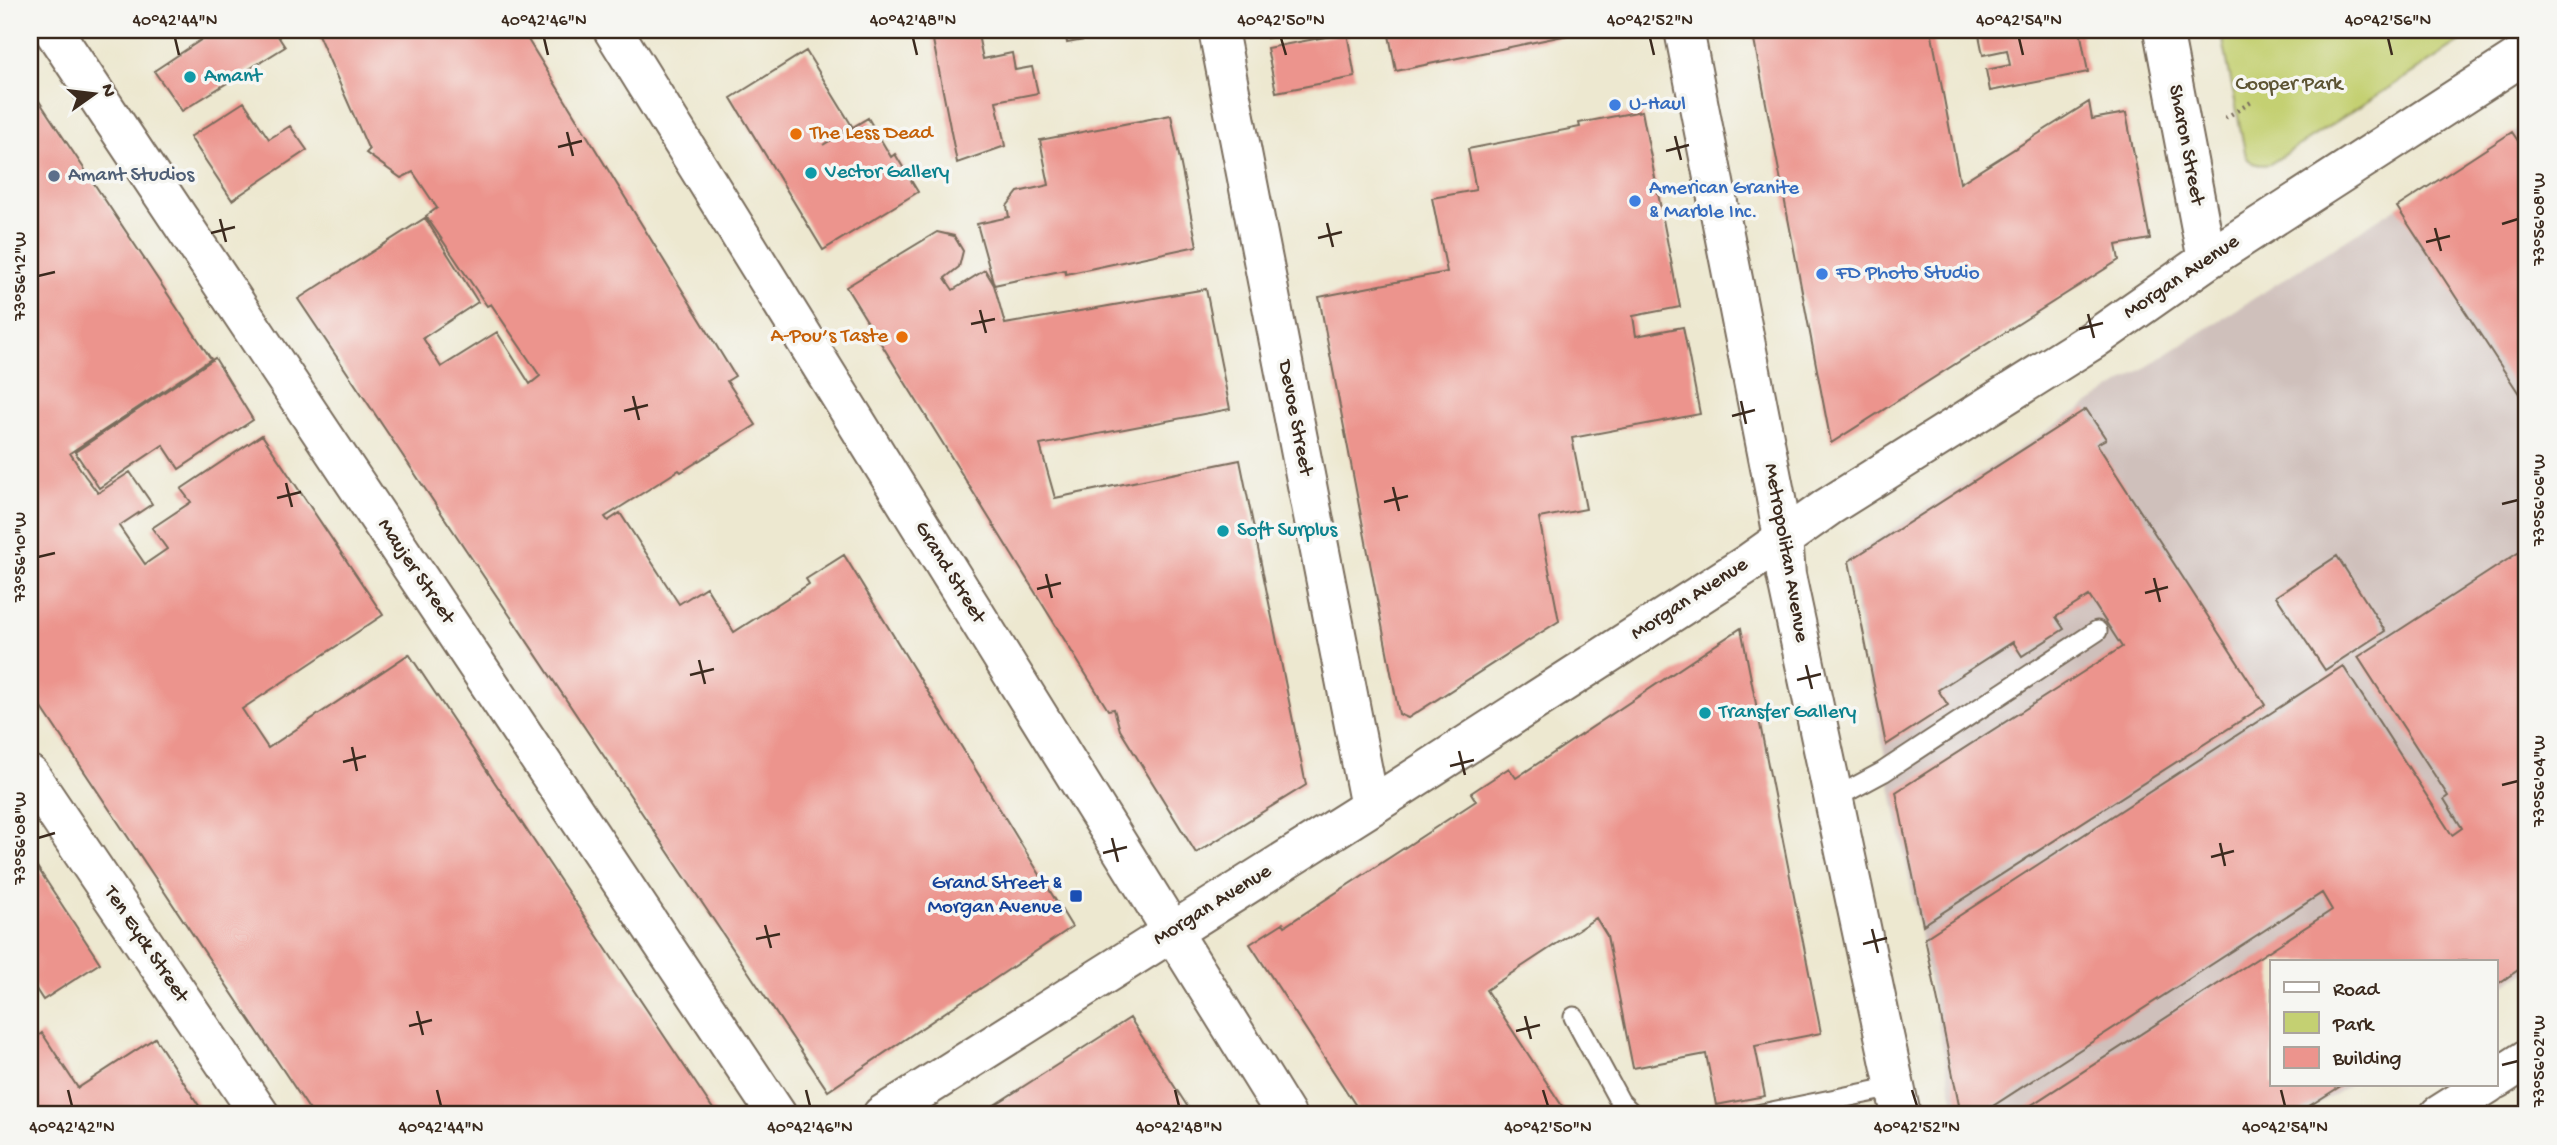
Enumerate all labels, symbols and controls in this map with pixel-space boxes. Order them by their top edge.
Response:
text: 40°42'44"N [132,11,218,32]
text: 40°42'46"N [501,11,587,32]
text: 40°42'48"N [870,11,956,32]
text: 40°42'50"N [1237,11,1325,32]
text: 40°42'52"N [1607,11,1693,32]
text: 40°42'54"N [1976,11,2062,32]
text: 40°42'56"N [2345,11,2431,32]
north arrow [60,60,130,130]
place label: Amant [204,65,264,90]
marker: Amant [182,69,198,85]
park label: Cooper Park [2236,73,2345,98]
text: N [94,82,120,100]
street label: Sharon Street [2161,83,2209,210]
place label: U-Haul [1629,93,1686,118]
marker: U-Haul [1607,97,1623,113]
place label: The Less Dead [809,122,934,147]
marker: The Less Dead [788,126,804,142]
place label: Vector Gallery [824,161,949,186]
place label: Amant Studios [68,164,195,189]
marker: Vector Gallery [803,165,819,181]
marker: Amant Studios [46,168,62,184]
text: 73°56'08"W [2530,173,2551,266]
place label: American Granite & Marble Inc. [1649,177,1800,226]
marker: American Granite & Marble Inc. [1627,193,1643,209]
street label: Morgan Avenue [2119,229,2246,326]
text: 73°56'12"W [11,232,32,321]
place label: FD Photo Studio [1835,262,1980,287]
marker: FD Photo Studio [1814,266,1830,282]
place label: A-Pou’s Taste [771,325,889,350]
marker: A-Pou’s Taste [894,329,910,345]
street label: Devoe Street [1270,356,1318,480]
text: 73°56'06"W [2530,454,2551,547]
street label: Metropolitan Avenue [1757,462,1813,645]
text: 73°56'10"W [11,512,32,603]
street label: Maujer Street [371,515,461,631]
street label: Grand Street [908,517,992,631]
place label: Soft Surplus [1237,519,1338,544]
marker: Soft Surplus [1215,523,1231,539]
street label: Morgan Avenue [1627,552,1754,647]
place label: Transfer Gallery [1718,701,1856,726]
marker: Transfer Gallery [1697,705,1713,721]
text: 73°56'04"W [2530,735,2551,828]
text: 73°56'08"W [11,792,32,885]
street label: Morgan Avenue [1149,859,1278,952]
place label: Grand Street & Morgan Avenue [927,872,1063,921]
street label: Ten Eyck Street [96,881,194,1010]
marker: Grand Street & Morgan Avenue [1068,888,1084,904]
legend [2270,960,2498,1086]
text: Road [2333,979,2381,1004]
text: Park [2332,1014,2376,1039]
text: 73°56'02"W [2530,1015,2551,1108]
text: Building [2332,1048,2402,1073]
text: 40°42'42"N [29,1118,115,1139]
text: 40°42'44"N [398,1118,484,1139]
text: 40°42'46"N [767,1118,853,1139]
text: 40°42'48"N [1136,1118,1222,1139]
text: 40°42'50"N [1504,1118,1592,1139]
text: 40°42'52"N [1874,1118,1960,1139]
text: 40°42'54"N [2242,1118,2328,1139]

